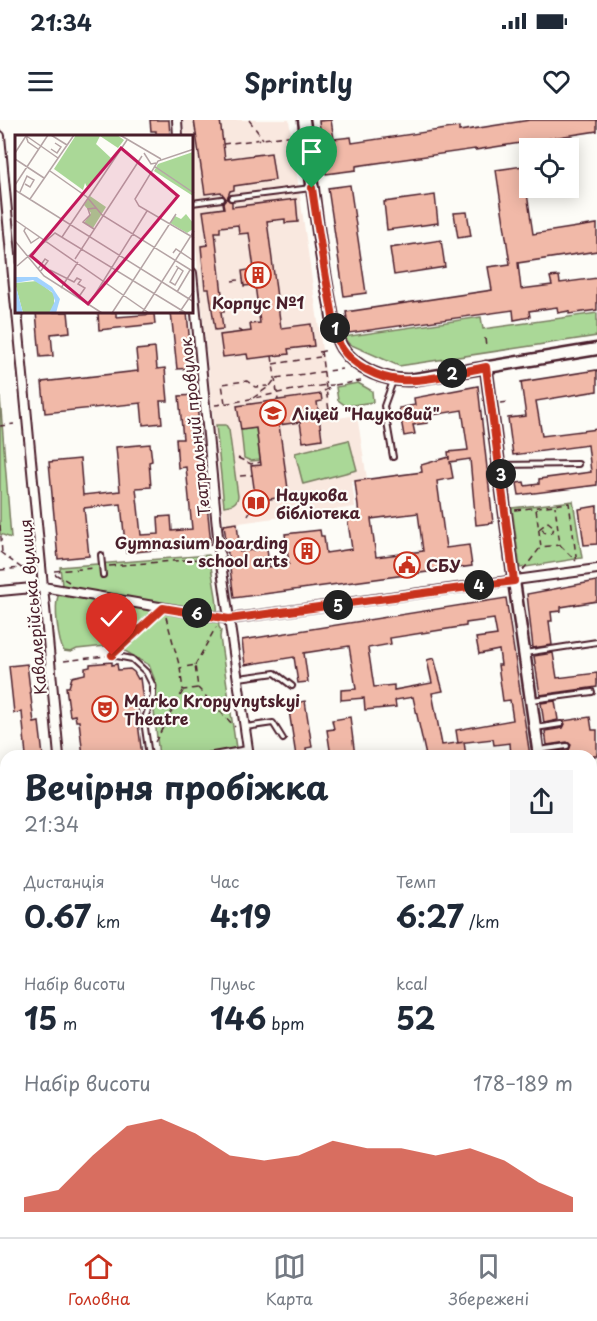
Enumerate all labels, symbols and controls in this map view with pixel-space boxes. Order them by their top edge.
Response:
text: 21:34 [30,5,92,38]
text: Sprintly [244,61,353,102]
icon: menu [24,65,57,98]
icon: heart [540,65,573,98]
pin [286,126,337,188]
inset map [15,135,194,314]
icon: arrive [295,135,328,168]
map controls [519,138,579,198]
button: locate [519,138,579,198]
building icon: Корпус №1 [243,260,273,290]
place label: Корпус №1 [212,290,305,314]
pin: 1 [320,313,350,343]
text: 1 [331,316,339,340]
street label: Театральний провулок [173,336,215,518]
pin: 2 [437,358,467,388]
text: 2 [446,361,458,385]
school or university icon: Ліцей "Науковий" [258,398,288,428]
place label: Ліцей "Науковий" [292,401,440,425]
pin: 3 [486,459,516,489]
text: 3 [496,462,506,486]
place label: Наукова бібліотека [276,482,360,524]
library icon: Наукова бібліотека [241,488,271,518]
street label: Кавалерійська вулиця [12,518,52,696]
place label: Gymnasium boarding - school arts [115,530,288,572]
building icon: Gymnasium boarding - school arts [292,536,322,566]
public building icon: СБУ [392,550,422,580]
place label: СБУ [426,553,461,577]
pin: 4 [464,570,494,600]
text: 4 [474,573,484,597]
pin: 5 [323,590,353,620]
pin [86,593,137,655]
text: 5 [333,593,343,617]
pin: 6 [182,598,212,628]
text: 6 [191,601,203,625]
icon: check [95,602,128,635]
place label: Marko Kropyvnytskyi Theatre [124,688,300,730]
theatre icon: Marko Kropyvnytskyi Theatre [90,694,120,724]
text: Вечірня пробіжка [24,761,329,811]
button: share [510,770,573,833]
text: 21:34 [24,809,79,839]
text: Дистанція [24,869,105,893]
text: Час [210,869,239,893]
text: Темп [396,869,436,893]
text: 0.67 [24,893,91,938]
text: 4:19 [210,893,272,938]
text: 6:27 [396,893,464,938]
text: km [91,909,120,933]
text: /km [464,909,500,933]
text: Набір висоти [24,971,125,995]
text: Пульс [210,971,255,995]
text: kcal [396,971,428,995]
text: 15 [24,995,58,1040]
text: 146 [210,995,266,1040]
text: 52 [396,995,435,1040]
text: m [58,1011,77,1035]
text: bpm [266,1011,305,1035]
text: Набір висоти [24,1068,151,1098]
text: 178–189 m [473,1068,573,1098]
tab: Головна [68,1250,130,1310]
tab: Карта [266,1250,313,1310]
tab: Збережені [449,1250,529,1310]

